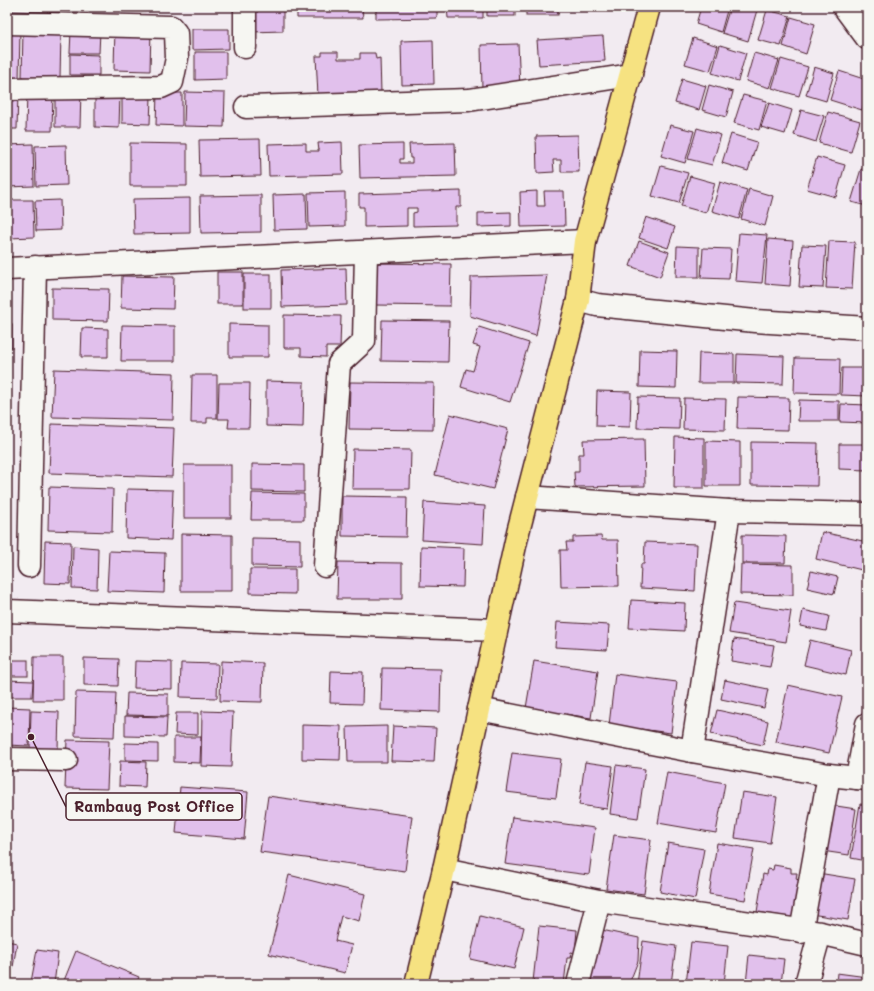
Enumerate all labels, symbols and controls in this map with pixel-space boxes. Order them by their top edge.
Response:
callout: Rambaug Post Office [66,793,242,820]
text: Rambaug Post Office [74,796,234,816]

